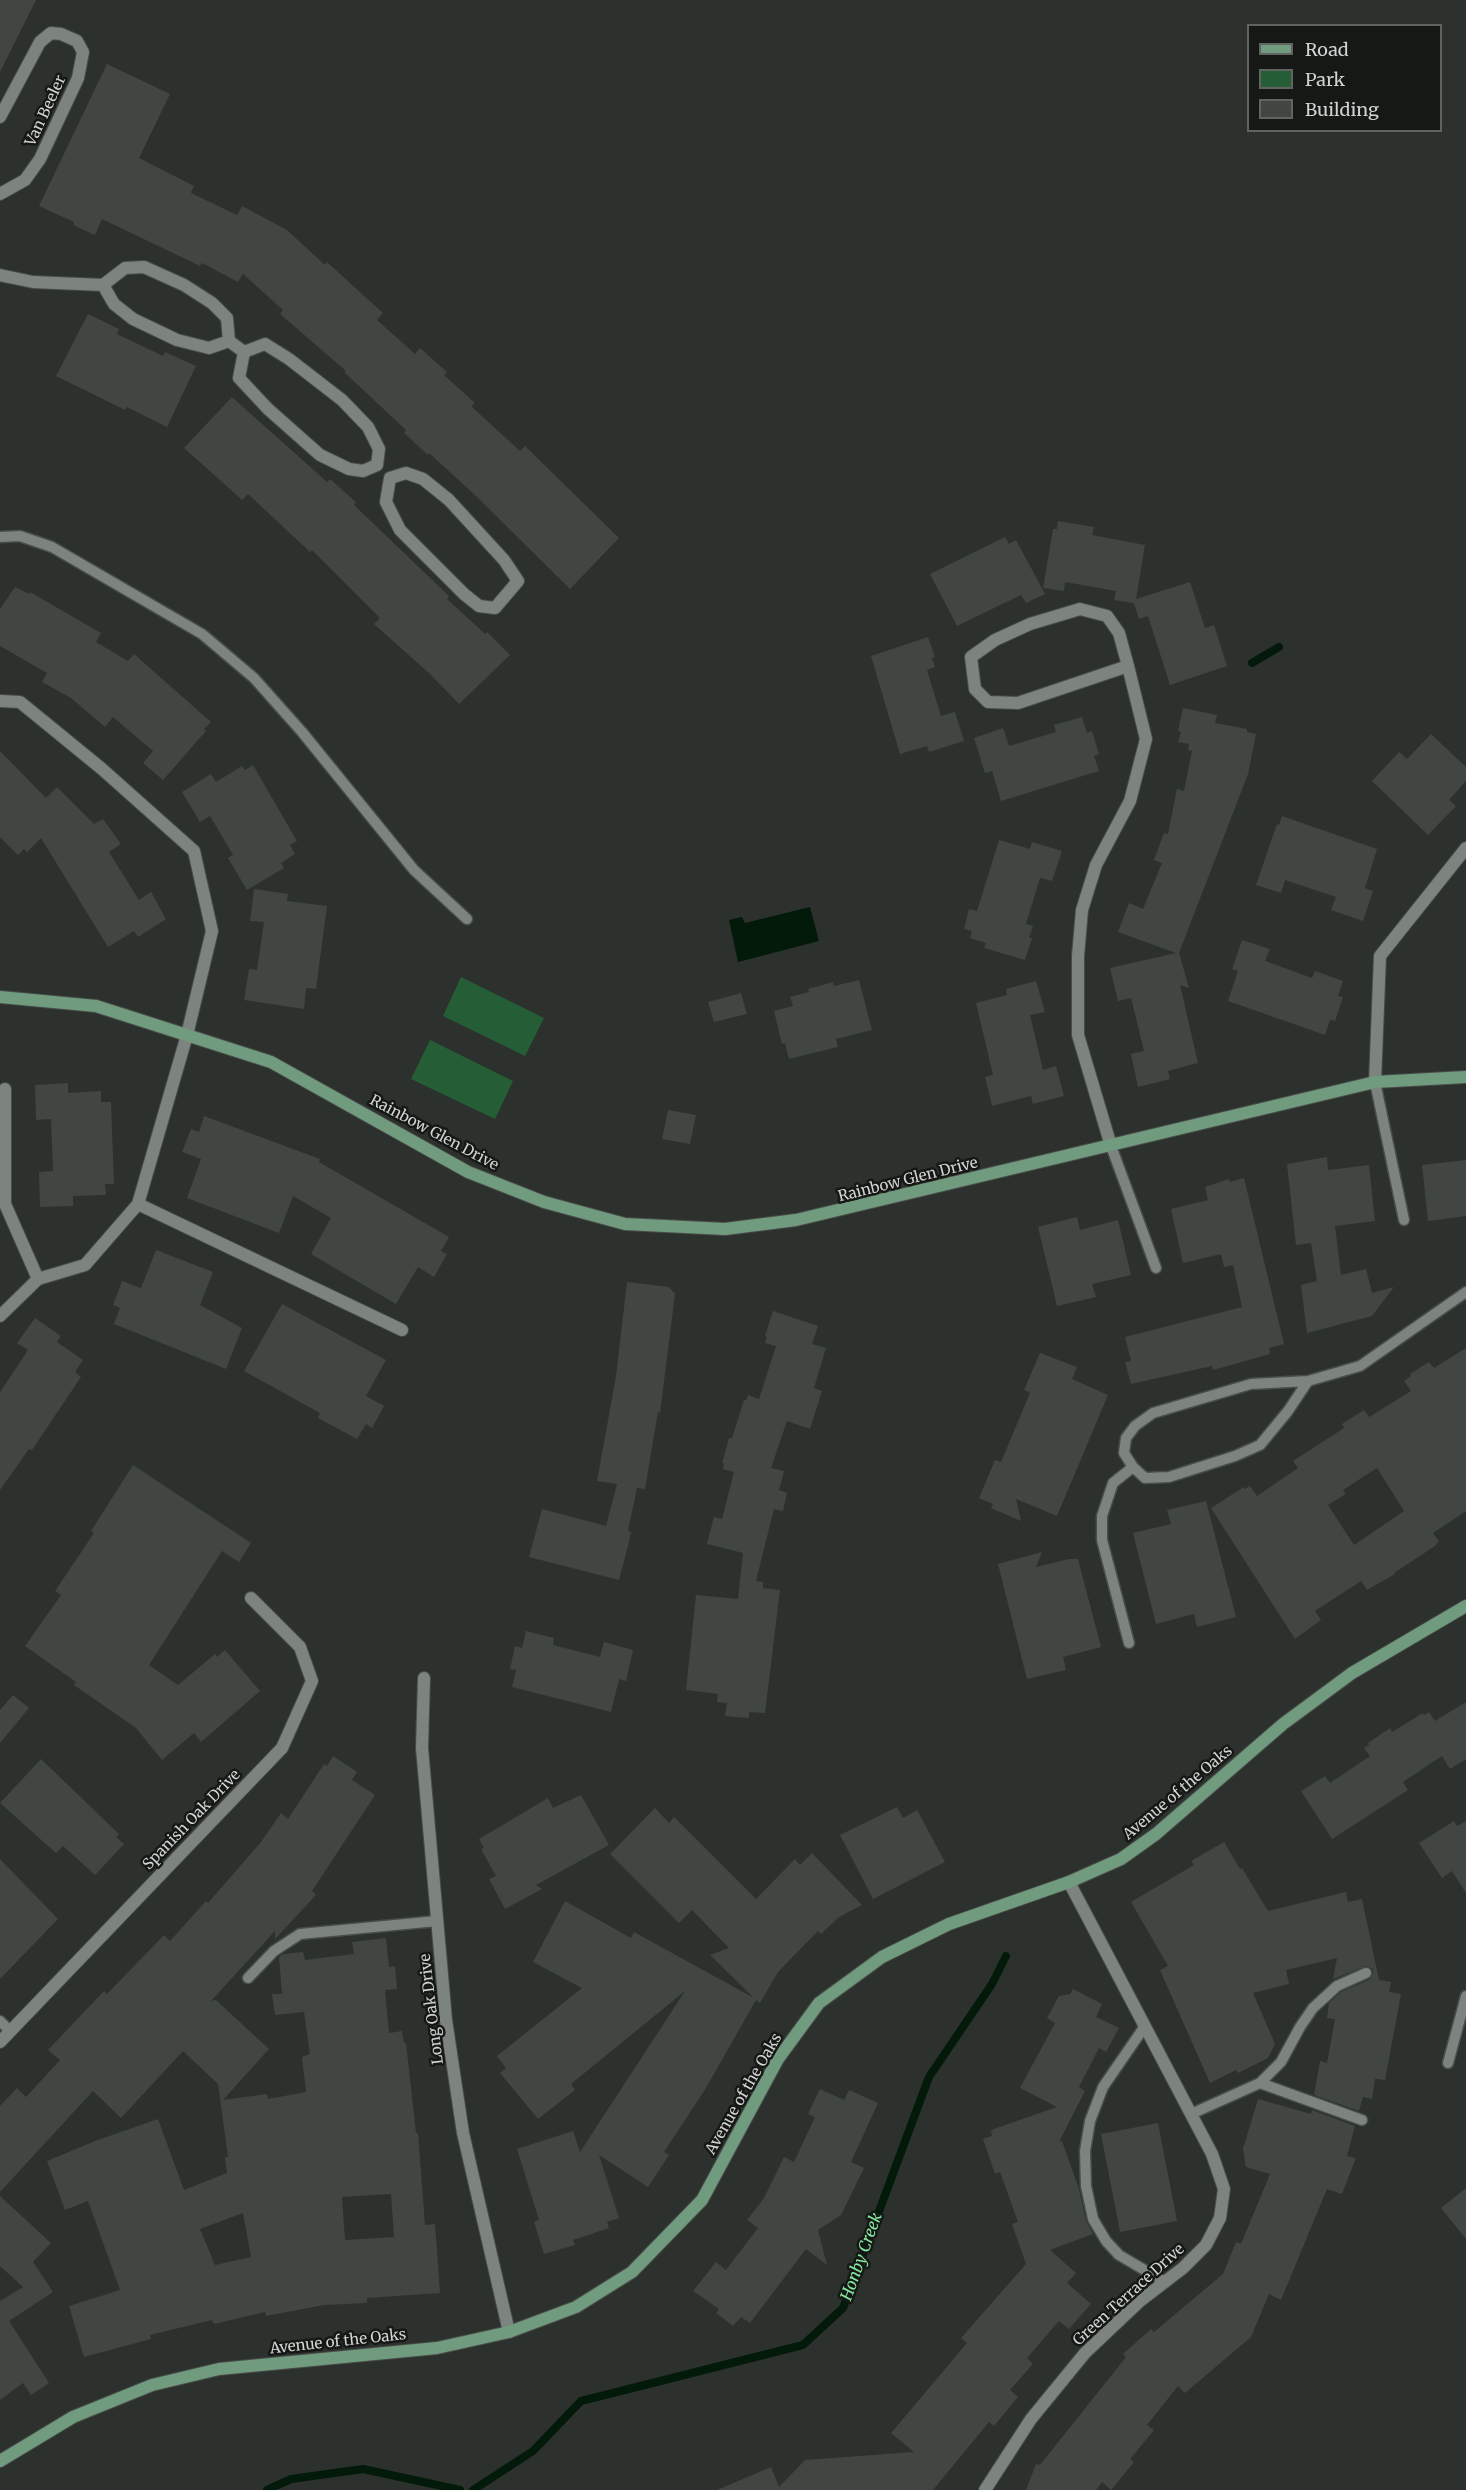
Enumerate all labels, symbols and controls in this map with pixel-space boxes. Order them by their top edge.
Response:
legend [1247,24,1442,132]
text: Road [1305,38,1349,61]
text: Park [1305,68,1345,91]
street label: Van Beeler [22,73,70,149]
text: Building [1305,98,1379,121]
street label: Rainbow Glen Drive [367,1091,501,1175]
street label: Rainbow Glen Drive [836,1154,980,1206]
street label: Avenue of the Oaks [1120,1742,1236,1844]
street label: Spanish Oak Drive [140,1766,244,1874]
street label: Long Oak Drive [416,1953,448,2065]
street label: Avenue of the Oaks [702,2030,786,2158]
water label: Honby Creek [837,2210,887,2304]
street label: Green Terrace Drive [1070,2240,1188,2350]
street label: Avenue of the Oaks [269,2326,407,2358]

